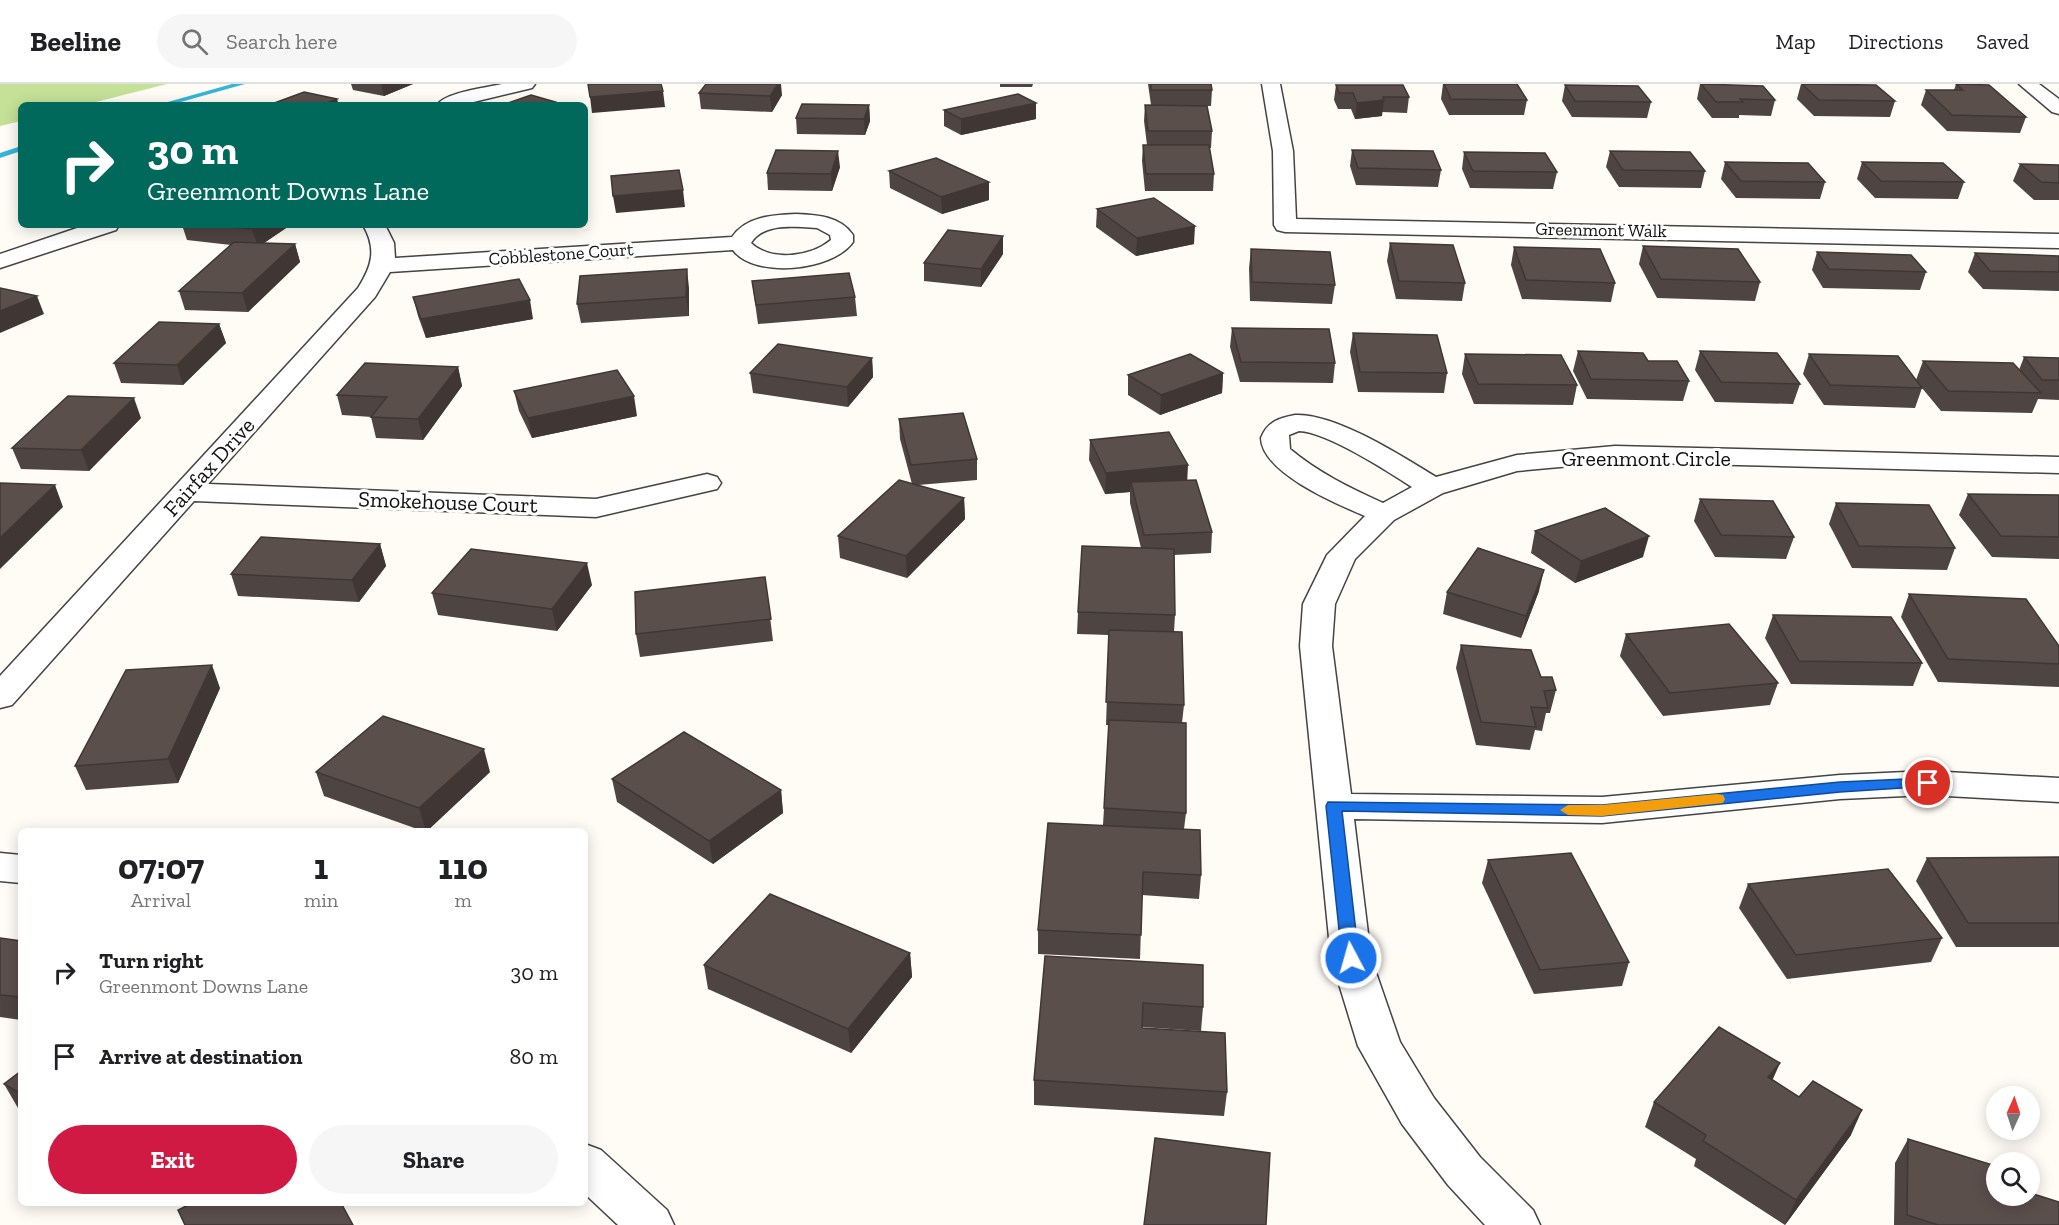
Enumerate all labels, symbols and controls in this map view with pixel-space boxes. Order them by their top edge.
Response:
search box [157,14,577,68]
text: Beeline [30,25,121,58]
icon: search [178,25,211,58]
text: Search here [226,28,337,55]
text: Map [1776,29,1816,54]
text: Directions [1849,29,1943,54]
text: Saved [1976,29,2029,54]
text: 30 m [147,124,238,175]
icon: right [48,126,126,204]
text: Greenmont Downs Lane [147,175,429,207]
street label: Greenmont Walk [1535,218,1667,242]
street label: Cobblestone Court [488,238,635,270]
street label: Fairfax Drive [158,412,260,522]
street label: Greenmont Circle [1561,445,1731,472]
street label: Smokehouse Court [358,485,539,519]
pin [1902,757,1953,808]
icon: arrive [1911,766,1944,799]
text: 07:07 [118,845,204,888]
text: 1 [314,845,328,888]
text: 110 [438,845,488,888]
text: Arrival [131,888,191,912]
text: min [304,888,338,912]
text: m [454,888,472,912]
position arrow [1319,926,1383,990]
text: Turn right [99,947,203,974]
icon: right [48,956,81,989]
text: 30 m [511,959,558,986]
text: Greenmont Downs Lane [99,974,308,998]
icon: arrive [48,1040,81,1073]
text: Arrive at destination [99,1043,302,1070]
text: 80 m [510,1043,558,1070]
north arrow [1986,1086,2040,1140]
map controls [1986,1086,2040,1206]
button: Exit [48,1125,297,1194]
button: Share [309,1125,558,1194]
button: search [1986,1152,2040,1206]

